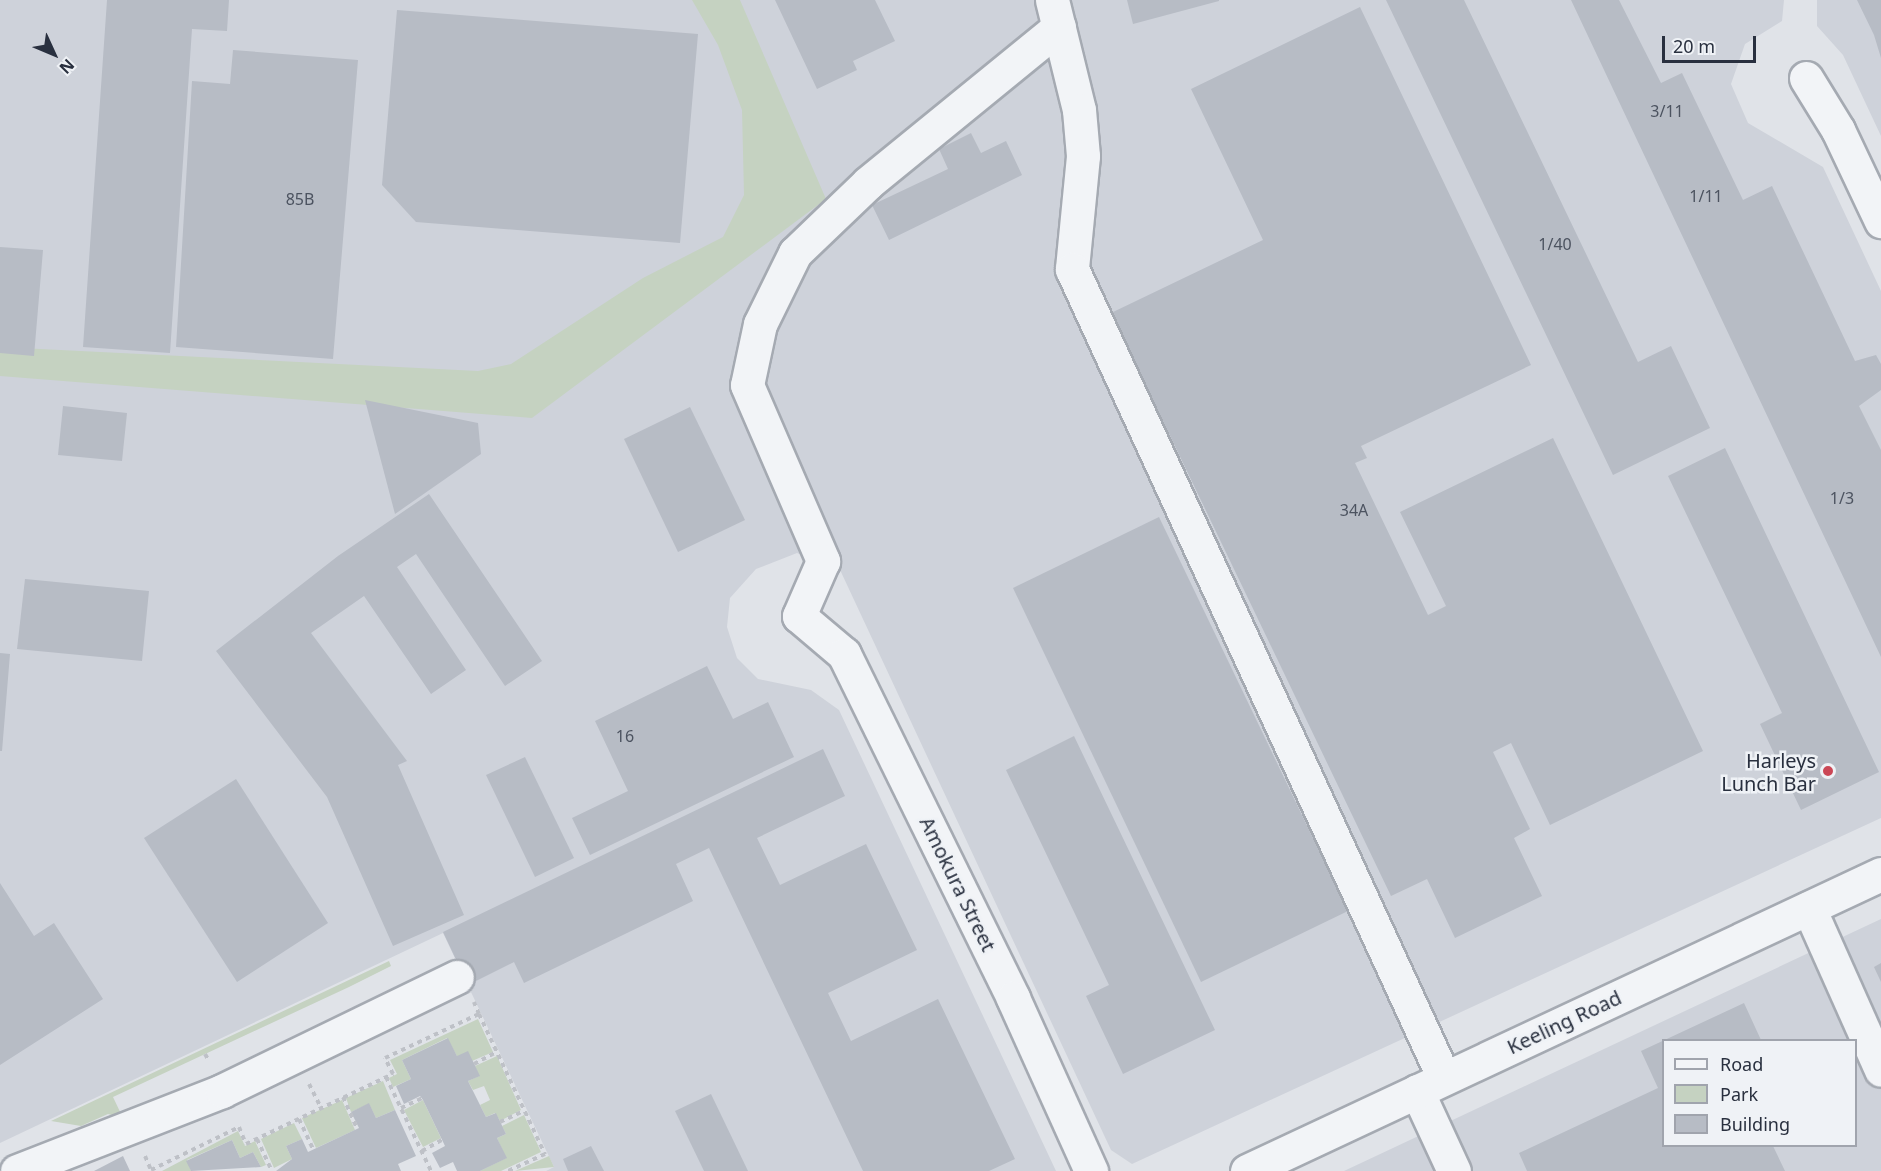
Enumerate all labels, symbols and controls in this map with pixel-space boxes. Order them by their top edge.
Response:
north arrow [24,24,84,84]
scale bar [1665,24,1760,62]
text: 20 m [1673,34,1715,58]
text: N [55,54,79,79]
house number: 3/11 [1650,101,1684,121]
house number: 1/11 [1689,186,1723,206]
house number: 85B [286,189,314,209]
house number: 1/40 [1538,234,1572,254]
house number: 1/3 [1830,488,1854,508]
house number: 34A [1340,500,1368,520]
house number: 16 [616,726,634,746]
place label: Harleys Lunch Bar [1721,748,1816,795]
marker: Harleys Lunch Bar [1821,764,1835,778]
street label: Amokura Street [915,813,1001,955]
street label: Keeling Road [1503,985,1625,1059]
legend [1662,1039,1857,1147]
text: Road [1720,1052,1763,1076]
text: Park [1720,1082,1758,1106]
text: Building [1720,1112,1790,1136]

